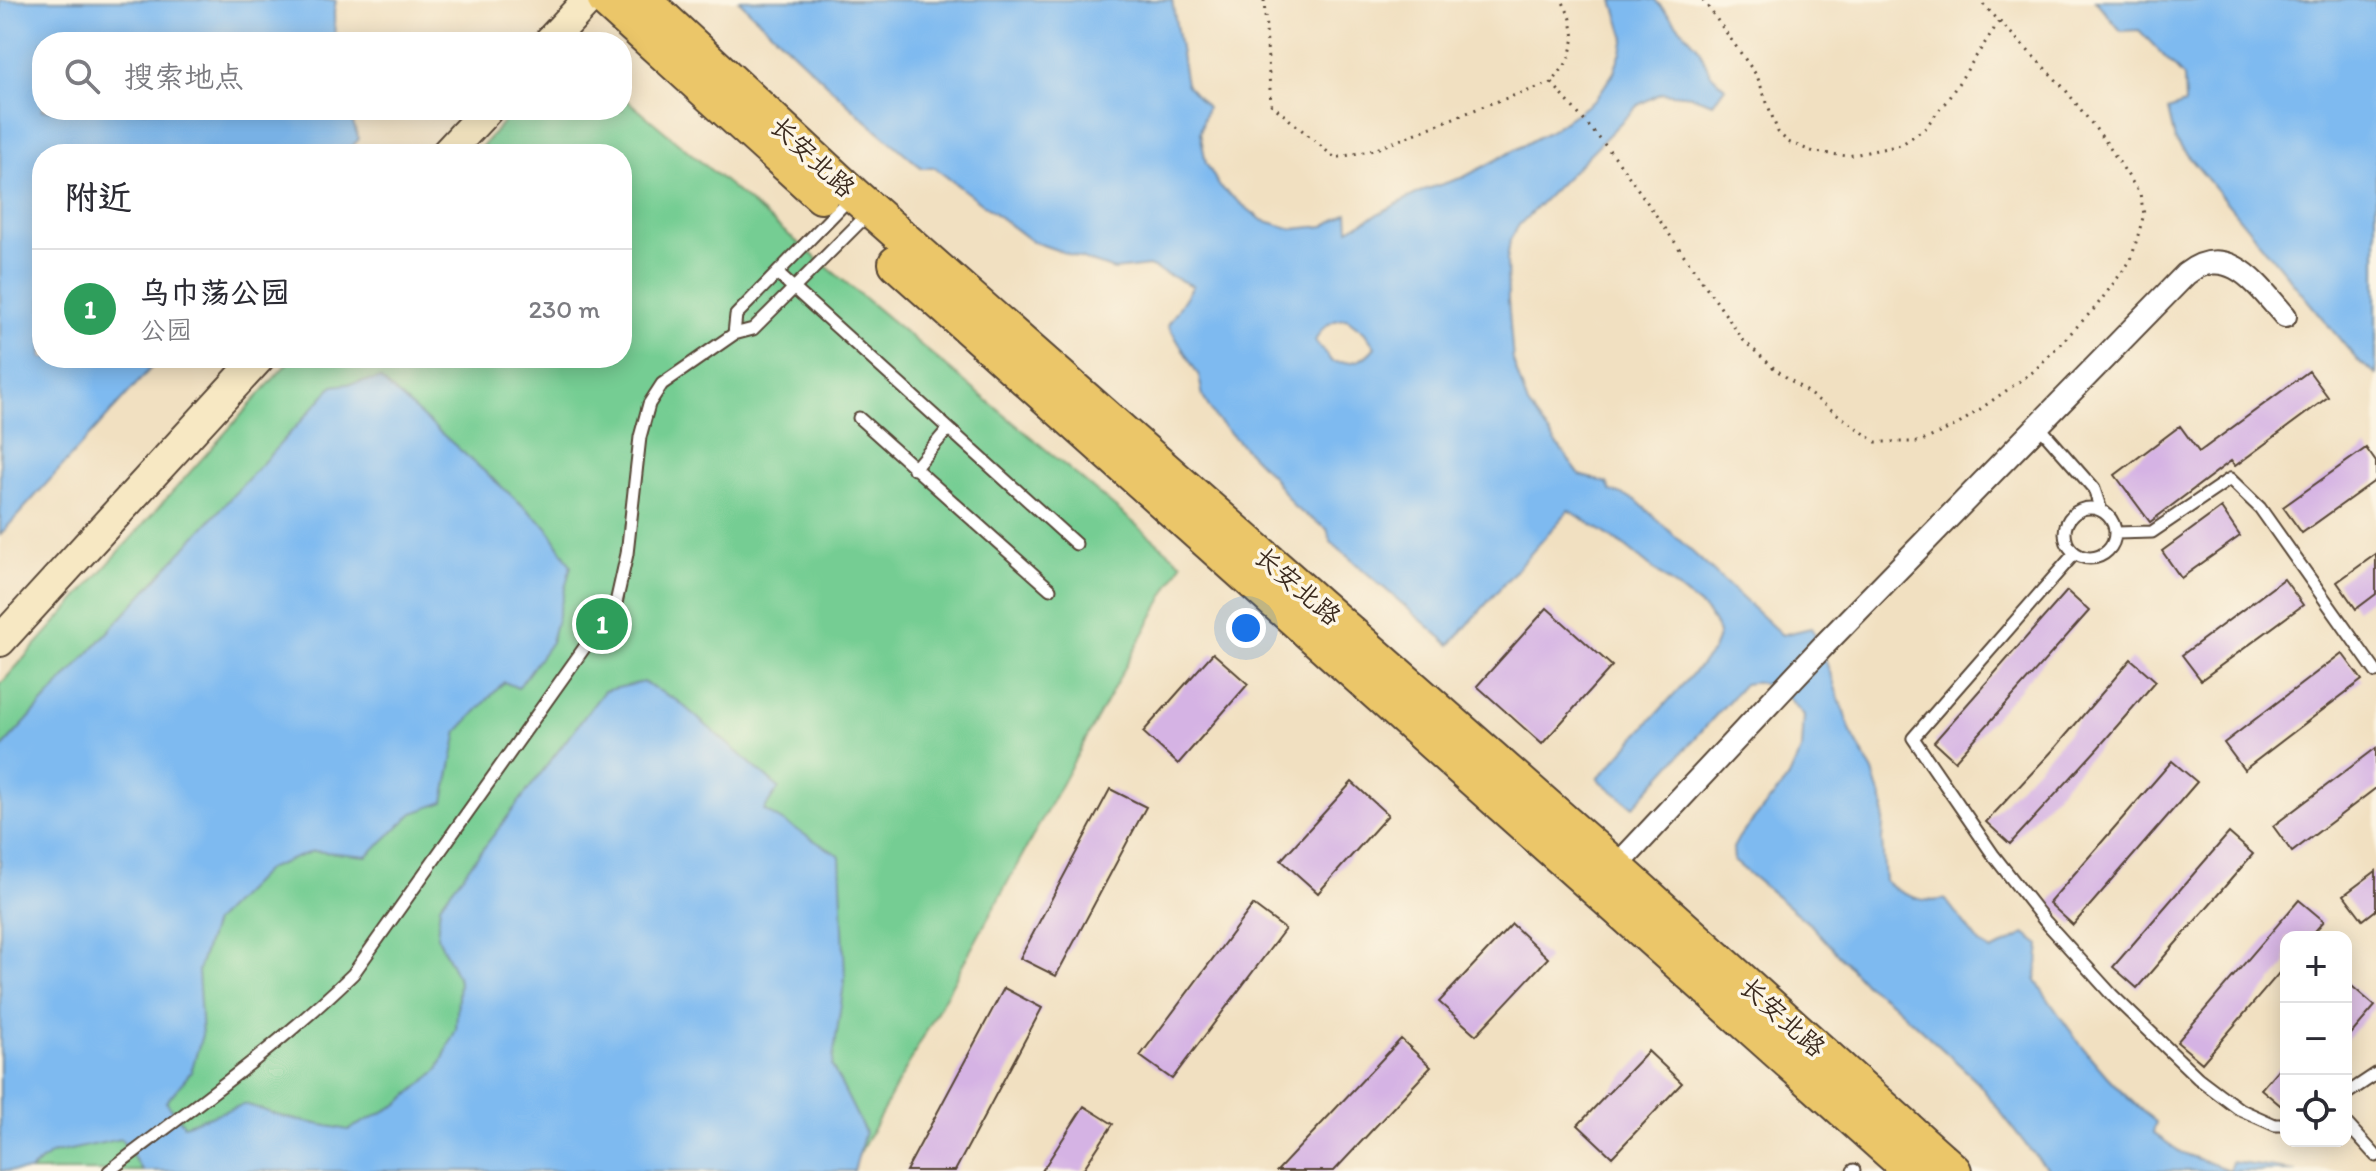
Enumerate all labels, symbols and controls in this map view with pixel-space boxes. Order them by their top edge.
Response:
search box [32,32,632,120]
icon: search [60,54,104,98]
text: 搜索地点 [124,58,244,95]
street label: 长安北路 [764,110,862,204]
text: 附近 [64,177,132,218]
text: 乌巾荡公园 [140,274,290,311]
text: 1 [84,293,96,325]
text: 230 m [528,293,600,325]
text: 公园 [140,314,192,346]
street label: 长安北路 [1248,540,1348,632]
pin: 1 [576,594,628,654]
your location [1226,608,1266,648]
map controls [2280,931,2352,1147]
button: + [2280,931,2352,1003]
street label: 长安北路 [1734,970,1832,1064]
button: − [2280,1003,2352,1075]
button: locate [2280,1075,2352,1147]

